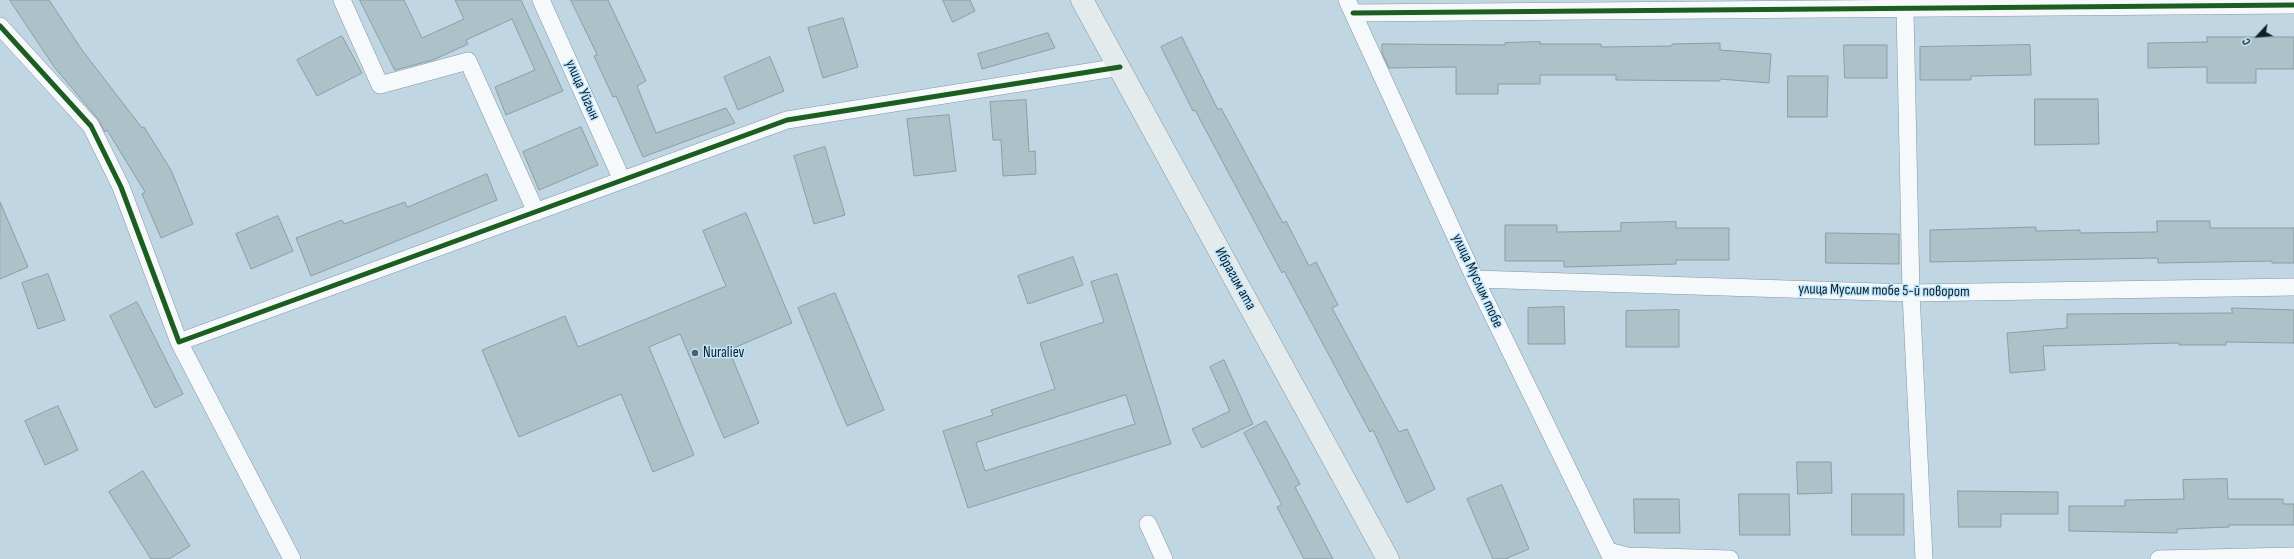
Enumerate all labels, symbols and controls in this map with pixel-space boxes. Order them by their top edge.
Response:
north arrow [2238,16,2278,56]
text: С [2240,36,2254,47]
street label: улица Уйгын [561,57,603,123]
street label: улица Муслим тобе [1447,231,1507,331]
street label: Ибрагим ата [1211,245,1259,313]
street label: улица Муслим тобе 5-й поворот [1798,281,1970,301]
place label: Nuraliev [703,344,744,362]
marker: Nuraliev [690,348,700,358]

